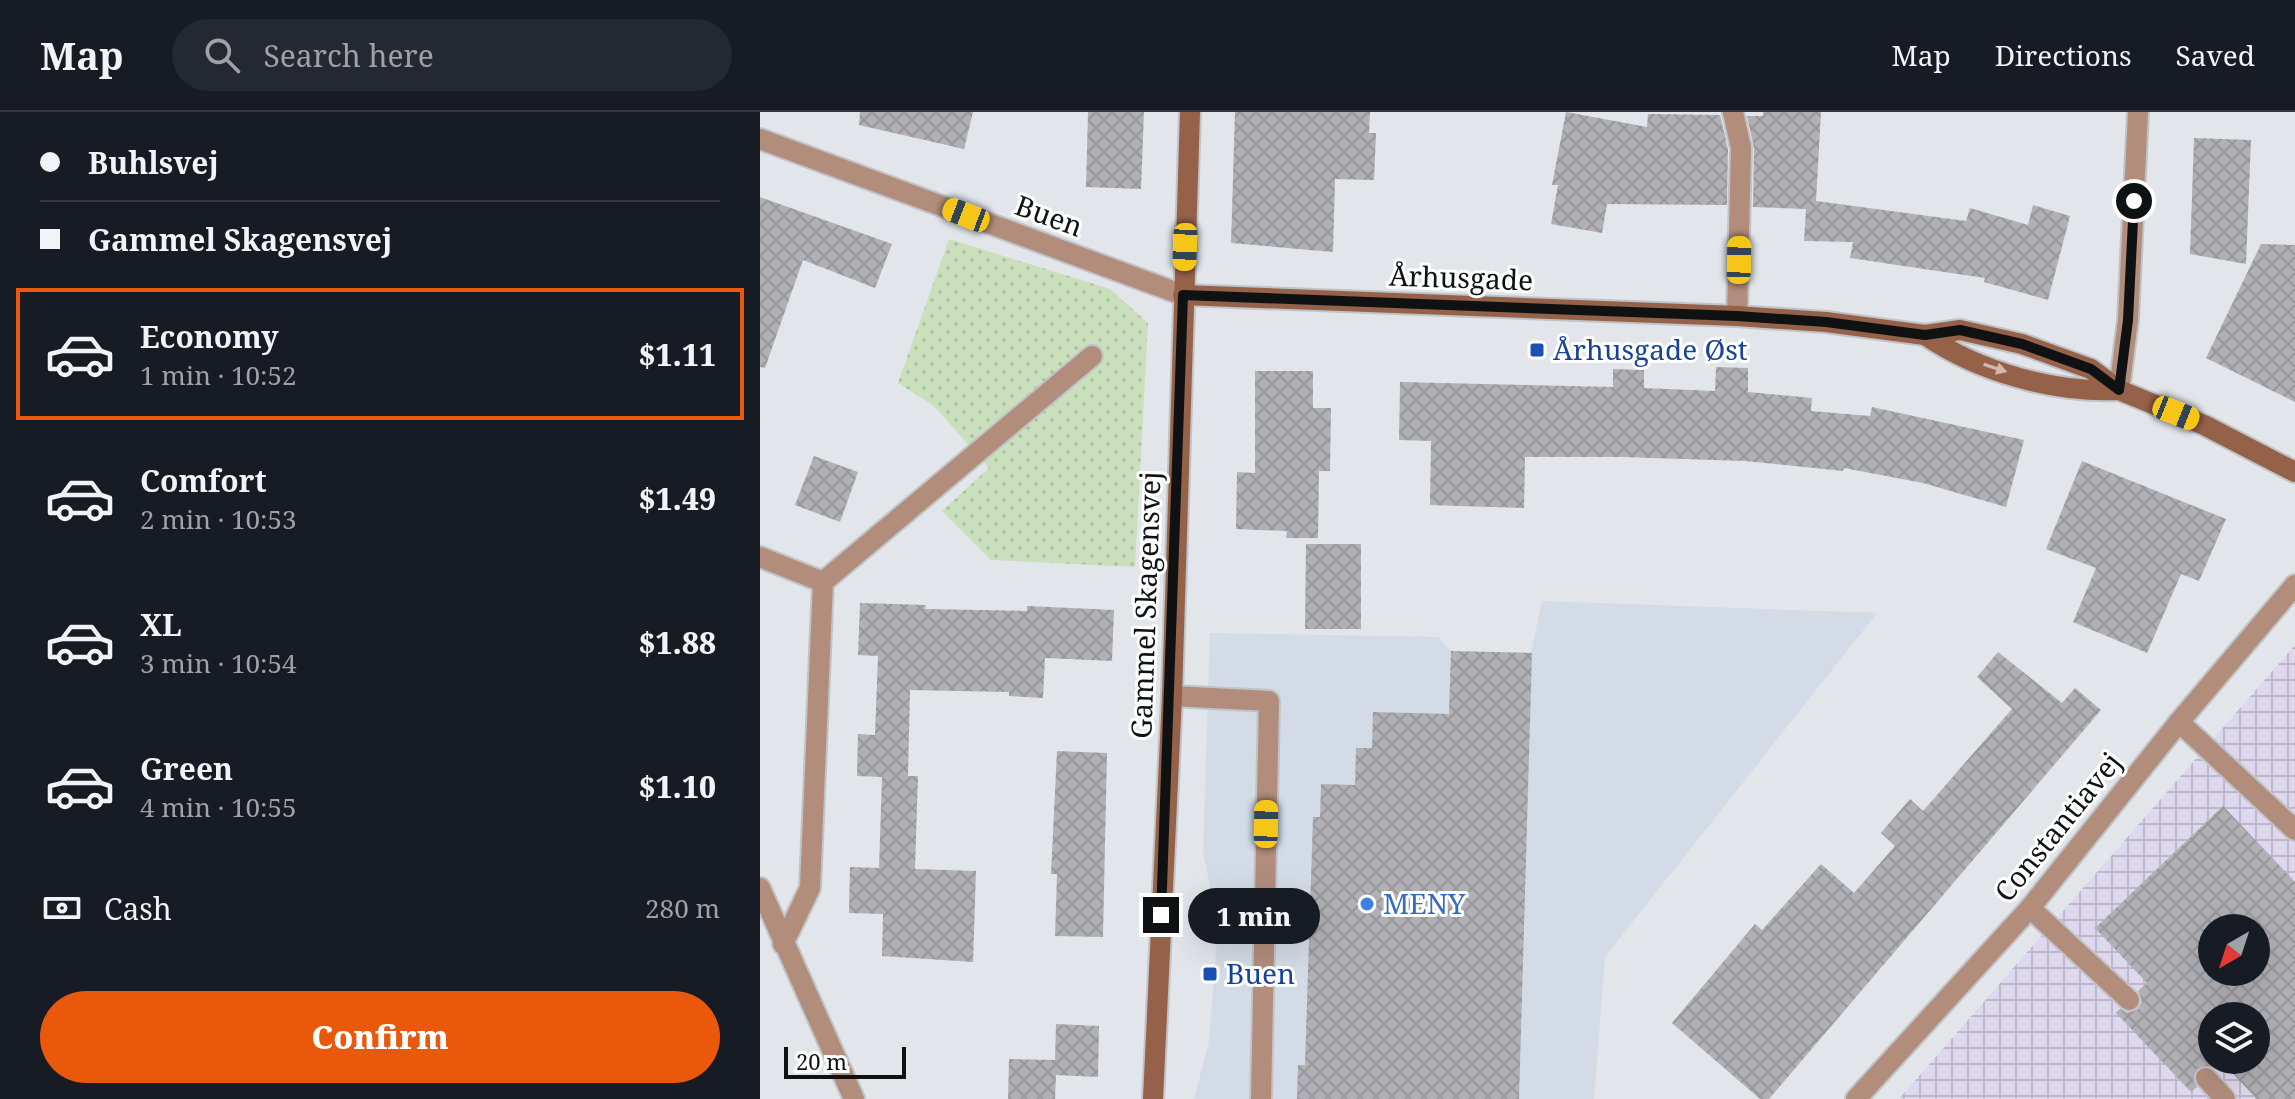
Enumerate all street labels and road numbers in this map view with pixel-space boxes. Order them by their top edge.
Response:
street label: Buen [1010,185,1088,245]
street label: Århusgade [1388,255,1534,299]
street label: Gammel Skagensvej [1121,471,1169,739]
street label: Constantiavej [1985,744,2129,909]

